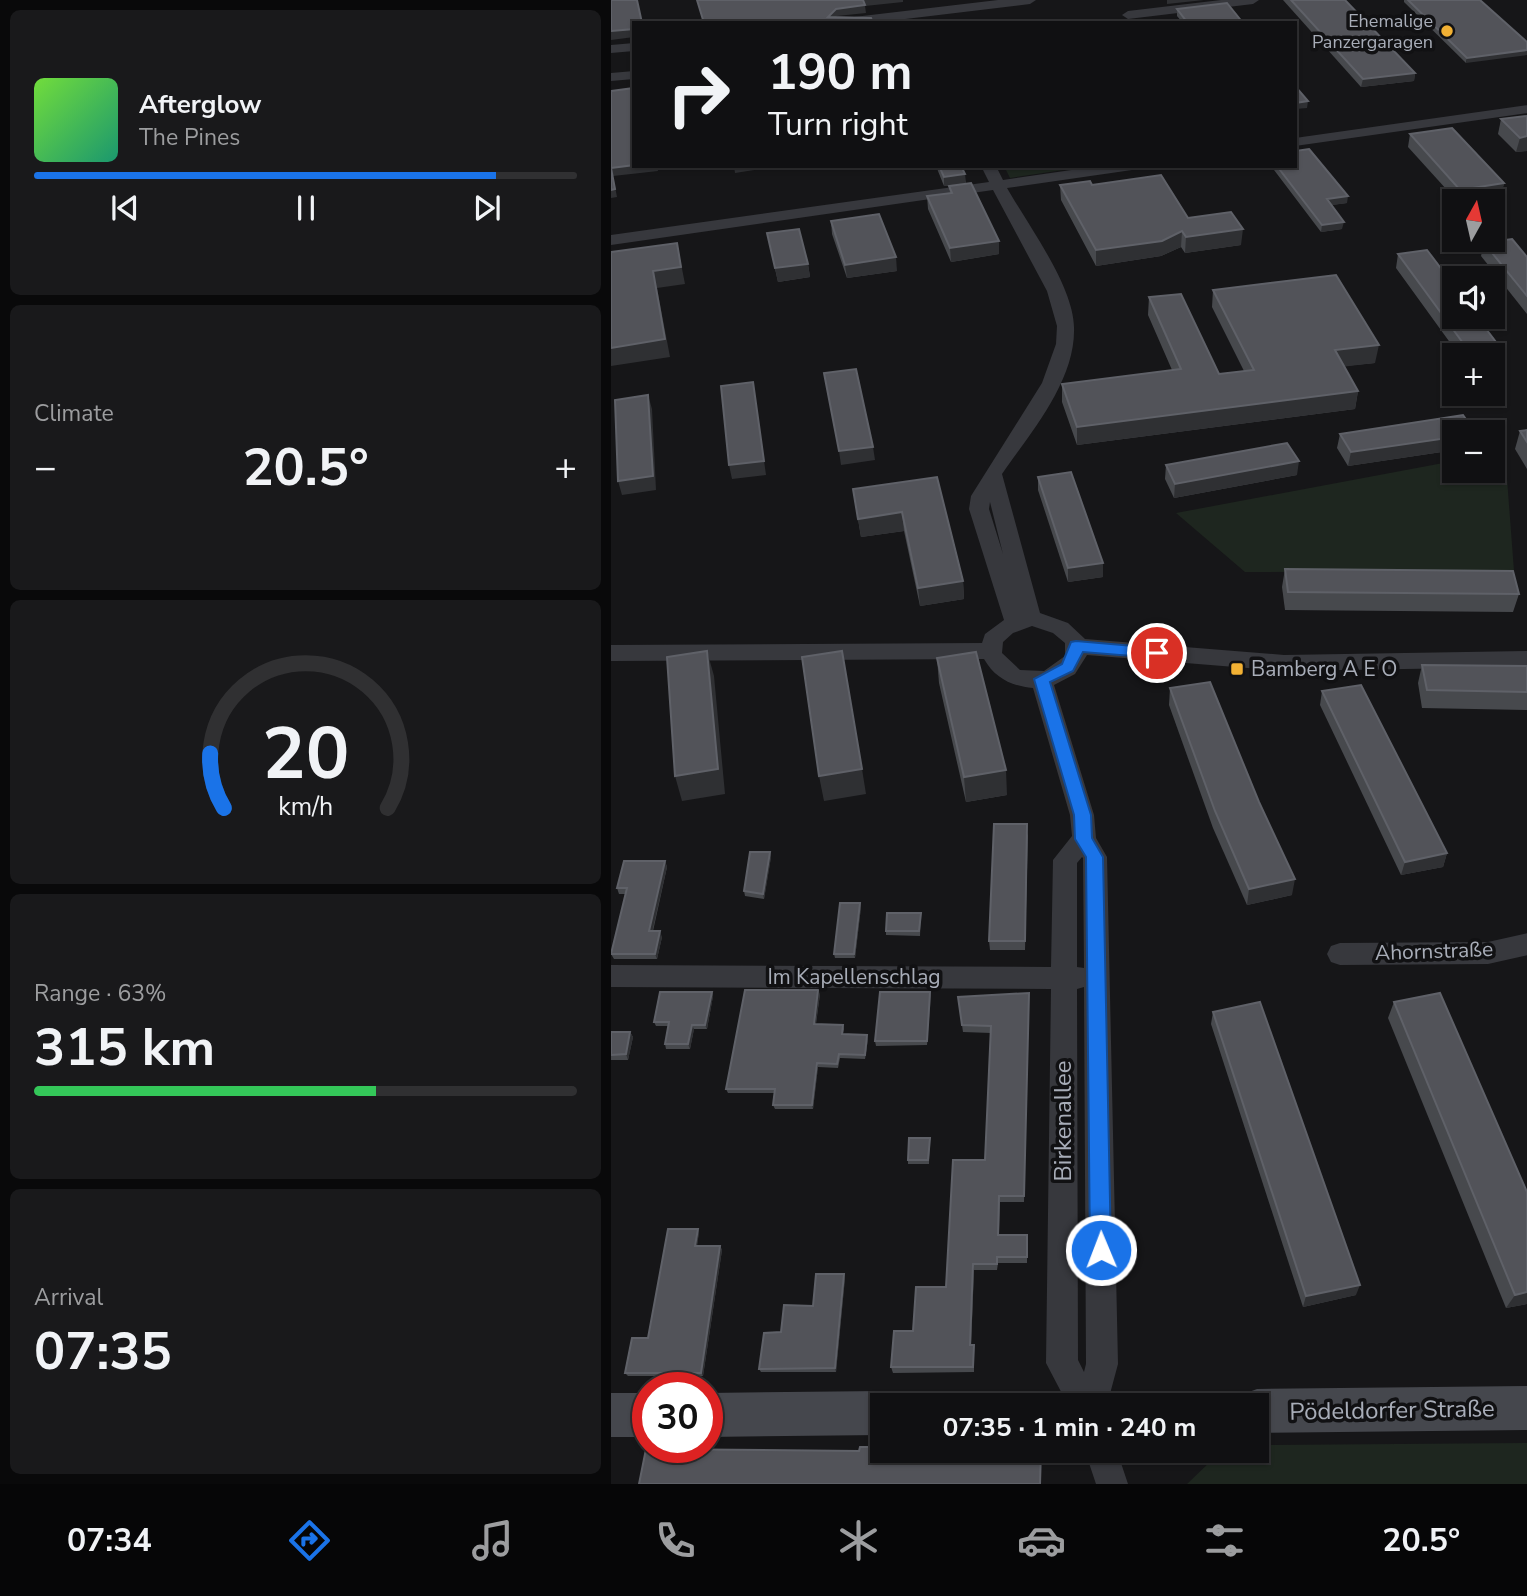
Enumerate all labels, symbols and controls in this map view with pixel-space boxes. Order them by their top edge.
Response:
place label: Ehemalige Panzergaragen [1312,9,1433,54]
marker: Ehemalige Panzergaragen [1439,23,1455,39]
text: 190 m [768,39,912,106]
icon: right [653,49,744,140]
text: Afterglow [139,87,262,122]
text: Turn right [768,103,908,146]
text: The Pines [139,122,240,153]
icon: previous [106,189,144,227]
icon: pause [287,189,325,227]
icon: next [468,189,506,227]
north arrow [1442,189,1505,252]
map controls [1442,189,1505,483]
button: sound [1442,266,1505,329]
button: + [1442,343,1505,406]
text: Climate [34,398,114,429]
button: − [1442,420,1505,483]
text: 20.5° [242,432,369,503]
text: − [34,442,57,493]
text: + [554,442,577,493]
pin [1127,623,1187,683]
icon: arrive [1138,634,1176,672]
place label: Bamberg A E O [1251,655,1397,683]
marker: Bamberg A E O [1229,661,1245,677]
text: 20 [262,704,349,804]
text: km/h [278,790,333,824]
street label: Ahornstraße [1374,935,1494,967]
street label: Im Kapellenschlag [767,963,941,991]
text: Range · 63% [34,978,166,1009]
text: 315 km [34,1012,215,1083]
street label: Birkenallee [1047,1061,1079,1181]
position arrow [1064,1213,1138,1287]
text: Arrival [34,1282,103,1313]
text: 07:35 [34,1316,172,1387]
speed limit sign: 30 [632,1372,723,1463]
street label: Pödeldorfer Straße [1289,1392,1495,1428]
text: 07:35 · 1 min · 240 m [943,1410,1196,1445]
icon: directions [285,1516,334,1565]
icon: music [468,1516,517,1565]
icon: phone [651,1516,700,1565]
icon: climate [834,1516,883,1565]
icon: car [1017,1516,1066,1565]
icon: filters [1200,1516,1249,1565]
text: 07:34 [67,1519,152,1562]
text: 20.5° [1382,1519,1460,1562]

